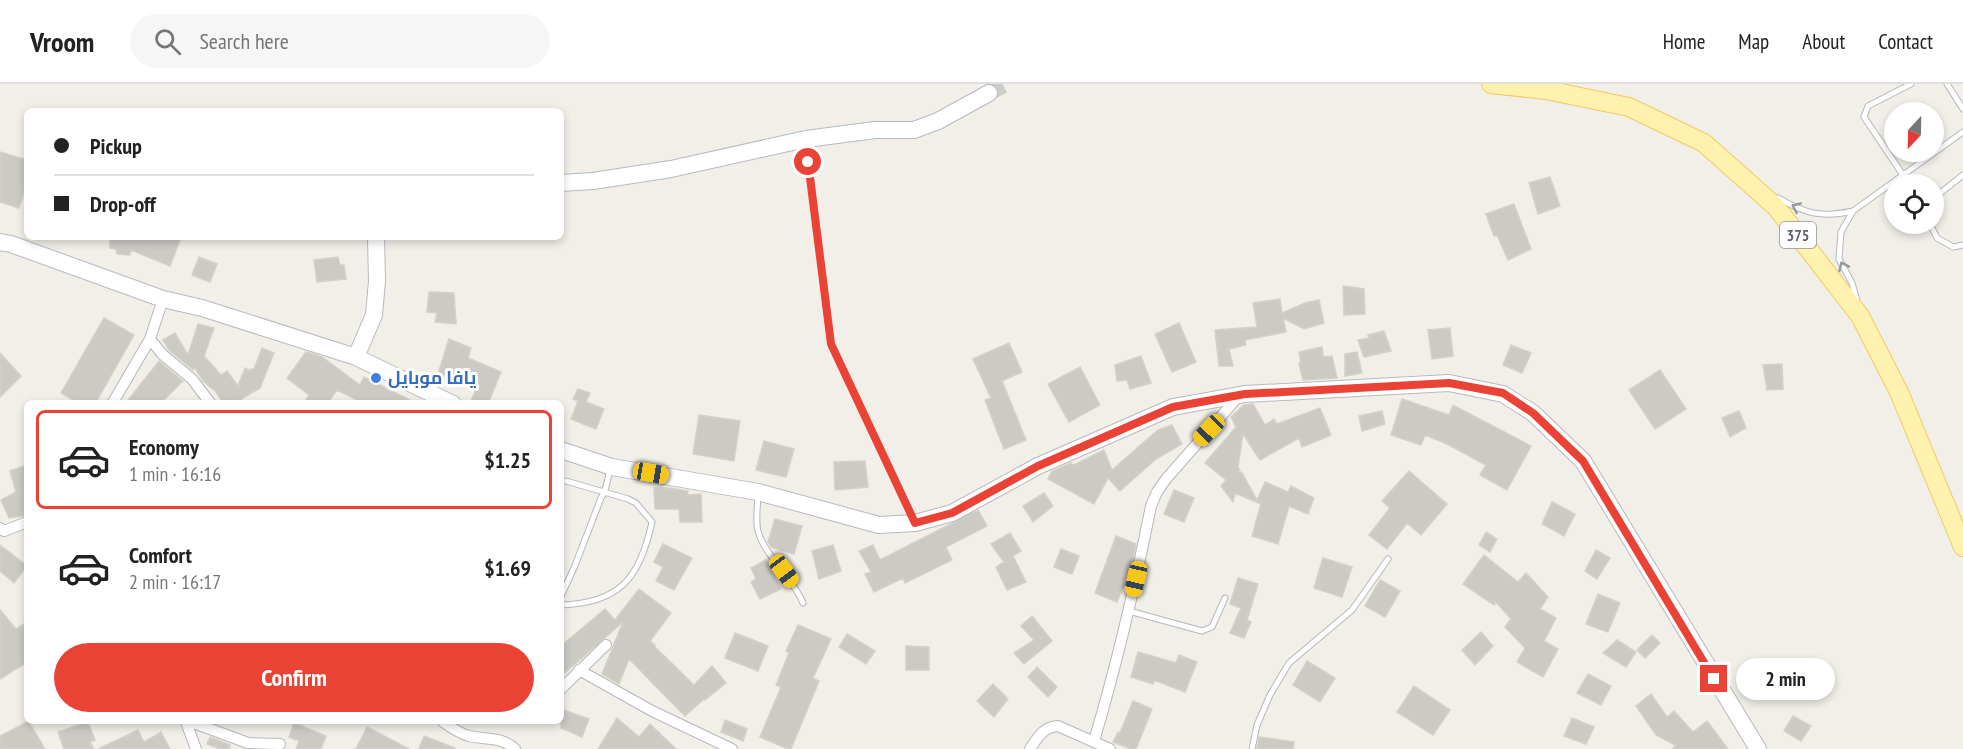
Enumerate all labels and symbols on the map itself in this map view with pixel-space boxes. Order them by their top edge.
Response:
north arrow [1884,102,1944,162]
route start [794,148,821,175]
one-way arrow [1792,202,1803,214]
road number: 375 [1780,222,1816,248]
one-way arrow [1838,261,1850,272]
place label: يافا موبايل [388,366,477,389]
marker: يافا موبايل [369,371,383,385]
car [1190,411,1228,449]
car [632,461,670,485]
car [766,551,802,591]
car [1123,559,1149,599]
callout: 2 min [1735,658,1834,700]
route end [1700,665,1727,692]

